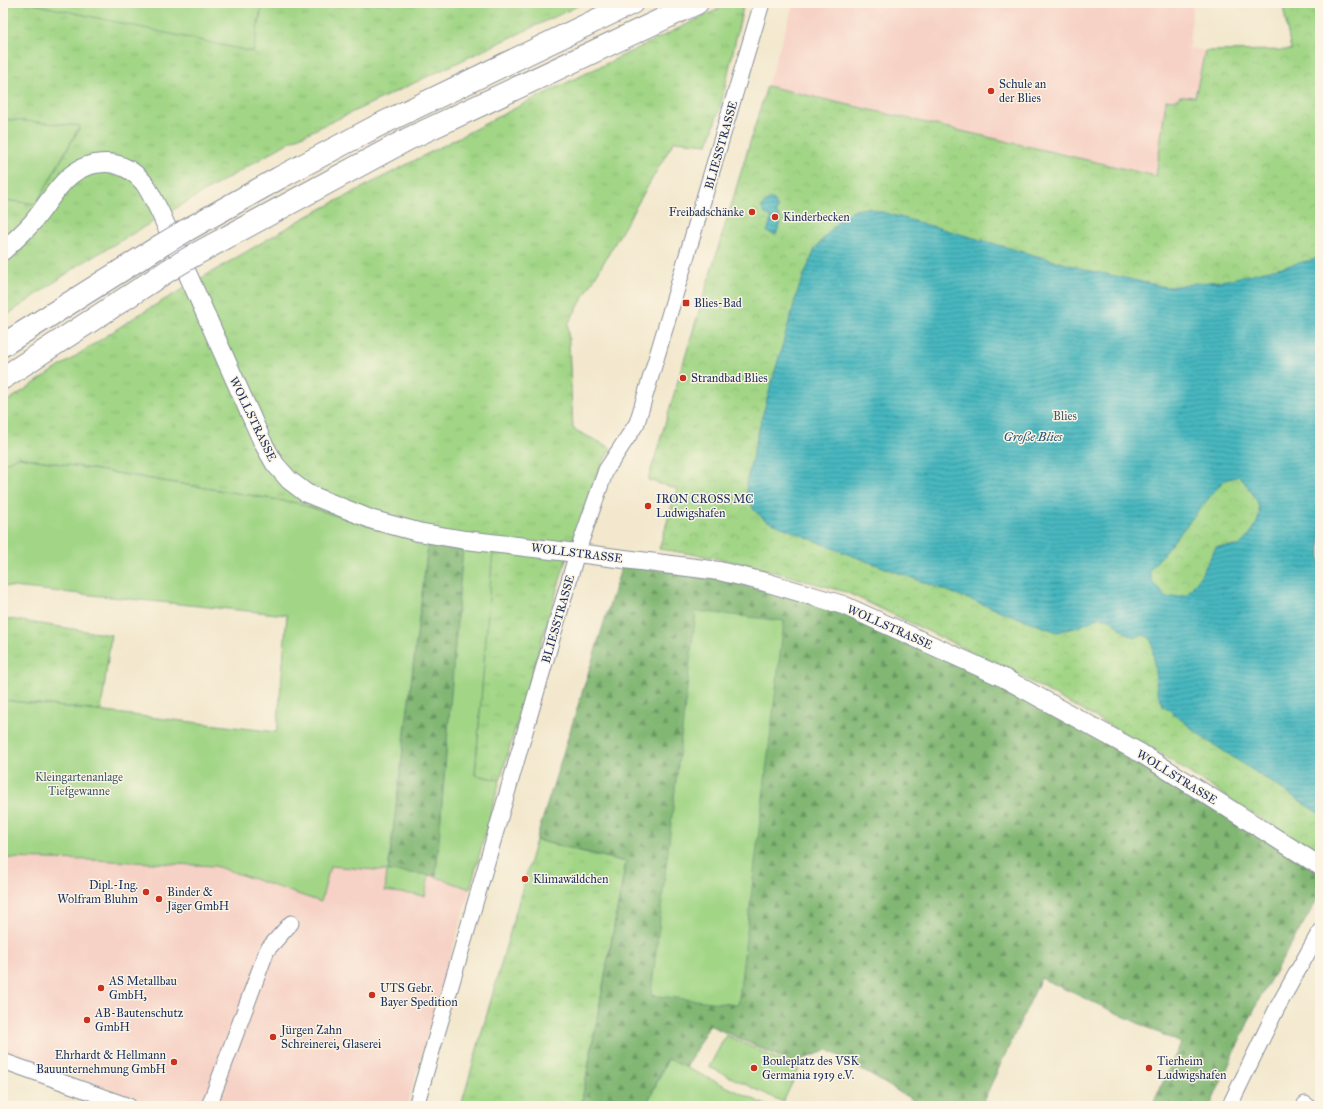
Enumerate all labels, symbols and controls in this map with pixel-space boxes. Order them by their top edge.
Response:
place label: Schule an der Blies [999,77,1047,105]
marker: Schule an der Blies [986,86,996,96]
street label: BLIESSTRASSE [702,99,740,191]
place label: Freibadschänke [669,205,744,219]
marker: Freibadschänke [747,207,757,217]
place label: Kinderbecken [783,210,850,224]
marker: Kinderbecken [770,212,780,222]
place label: Blies-Bad [694,296,742,310]
marker: Blies-Bad [681,298,691,308]
place label: Strandbad Blies [691,371,768,385]
marker: Strandbad Blies [678,373,688,383]
street label: WOLLSTRASSE [227,375,280,464]
park label: Blies [1053,409,1077,423]
water label: Große Blies [1004,429,1063,445]
place label: IRON CROSS MC Ludwigshafen [656,492,753,521]
marker: IRON CROSS MC Ludwigshafen [643,501,653,511]
street label: WOLLSTRASSE [530,540,624,566]
street label: BLIESSTRASSE [539,573,577,665]
street label: WOLLSTRASSE [845,602,935,652]
street label: WOLLSTRASSE [1134,747,1220,808]
park label: Kleingartenanlage Tiefgewanne [35,770,123,799]
place label: Klimawäldchen [533,872,609,886]
marker: Klimawäldchen [520,874,530,884]
place label: Dipl.-Ing. Wolfram Bluhm [57,878,138,906]
place label: Binder & Jäger GmbH [165,885,229,914]
marker: Dipl.-Ing. Wolfram Bluhm [141,887,151,897]
marker: Binder & Jäger GmbH [154,894,164,904]
place label: AS Metallbau GmbH, [108,974,178,1002]
place label: UTS Gebr. Bayer Spedition [380,981,458,1009]
marker: AS Metallbau GmbH, [96,983,106,993]
marker: UTS Gebr. Bayer Spedition [367,990,377,1000]
place label: AB-Bautenschutz GmbH [94,1006,184,1034]
marker: AB-Bautenschutz GmbH [82,1015,92,1025]
place label: Jürgen Zahn Schreinerei, Glaserei [279,1023,382,1051]
marker: Jürgen Zahn Schreinerei, Glaserei [268,1032,278,1042]
place label: Ehrhardt & Hellmann Bauunternehmung GmbH [36,1048,166,1077]
place label: Bouleplatz des VSK Germania 1919 e.V. [762,1054,860,1082]
place label: Tierheim Ludwigshafen [1157,1054,1227,1083]
marker: Ehrhardt & Hellmann Bauunternehmung GmbH [169,1057,179,1067]
marker: Bouleplatz des VSK Germania 1919 e.V. [749,1063,759,1073]
marker: Tierheim Ludwigshafen [1144,1063,1154,1073]

